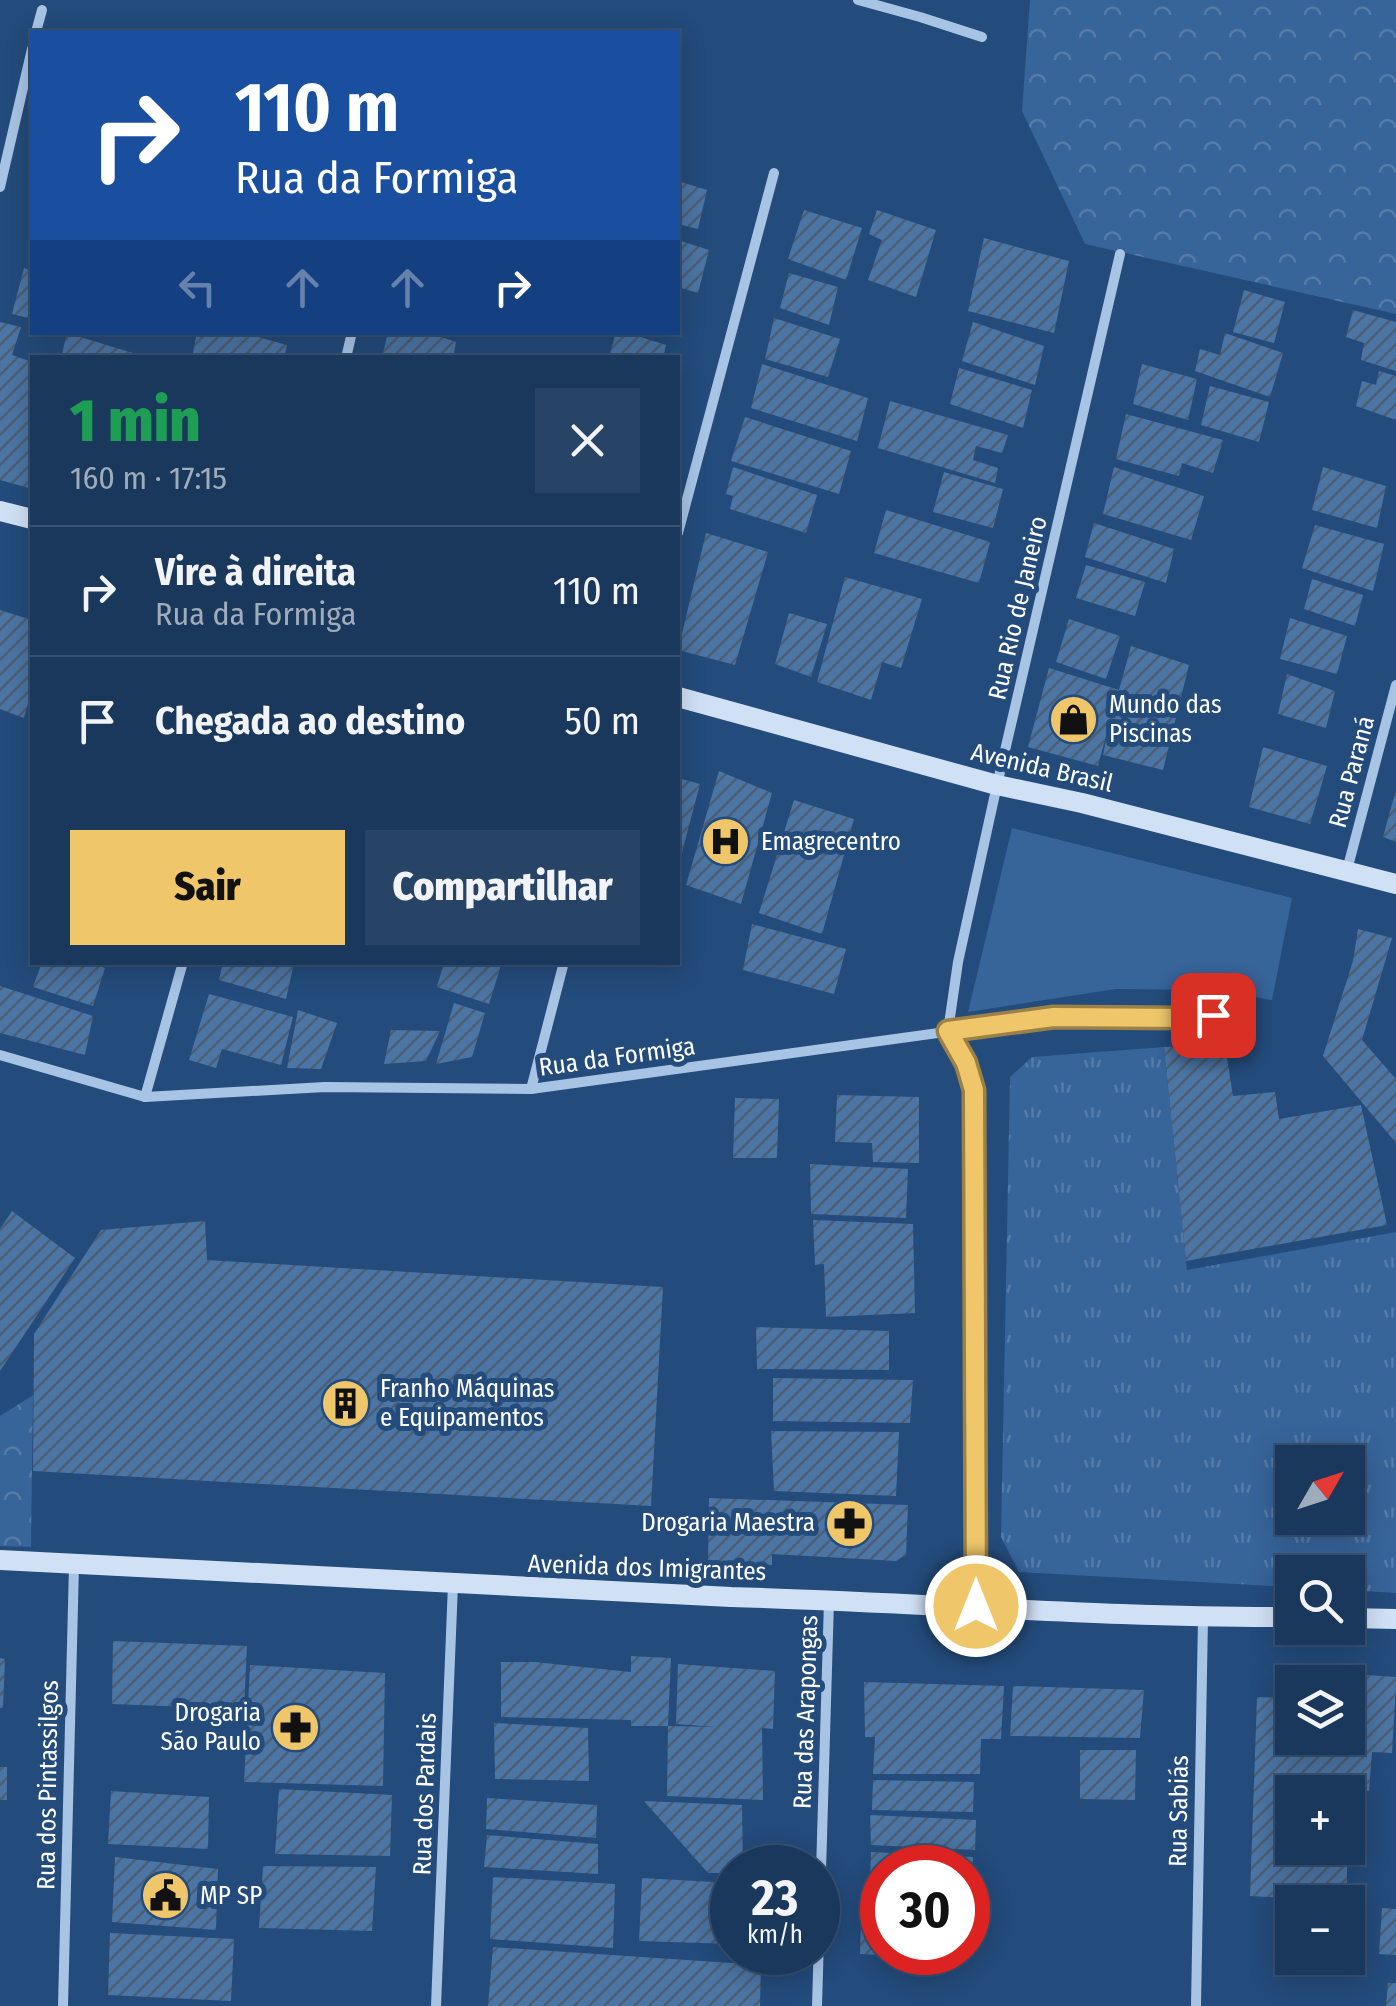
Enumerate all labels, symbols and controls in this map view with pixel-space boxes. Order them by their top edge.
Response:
text: 110 m [235,66,399,150]
icon: right [70,70,200,200]
text: Rua da Formiga [235,151,518,205]
icon: left [170,260,225,315]
icon: ahead [275,260,330,315]
icon: ahead [380,260,435,315]
icon: right [485,260,540,315]
text: 1 min [70,385,201,457]
button: close [535,388,640,493]
text: 160 m · 17:15 [70,459,227,497]
street label: Rua Rio de Janeiro [982,513,1054,703]
text: Vire à direita [155,549,356,595]
icon: right [70,564,125,619]
text: 110 m [553,568,640,614]
text: Rua da Formiga [155,595,356,633]
place label: Mundo das Piscinas [1109,690,1222,749]
shop icon: Mundo das Piscinas [1048,693,1100,745]
icon: arrive [70,694,125,749]
text: Chegada ao destino [155,698,465,744]
text: 50 m [565,698,640,744]
street label: Rua Paraná [1323,713,1381,831]
street label: Avenida Brasil [968,737,1116,799]
hospital icon: Emagrecentro [700,816,752,868]
place label: Emagrecentro [761,827,901,857]
button: Sair [70,830,345,945]
button: Compartilhar [365,830,640,945]
pin [1171,973,1256,1058]
icon: arrive [1186,988,1241,1043]
street label: Rua da Formiga [537,1031,697,1083]
place label: Franho Máquinas e Equipamentos [380,1374,554,1433]
building icon: Franho Máquinas e Equipamentos [319,1377,371,1429]
north arrow [1275,1445,1365,1535]
map controls [1275,1445,1365,1975]
pharmacy icon: Drogaria Maestra [824,1497,876,1549]
place label: Drogaria Maestra [641,1508,815,1538]
street label: Avenida dos Imigrantes [527,1549,767,1587]
position arrow [924,1554,1028,1658]
button: search [1275,1555,1365,1645]
street label: Rua das Arapongas [788,1615,824,1809]
button: layers [1275,1665,1365,1755]
street label: Rua dos Pintassilgos [31,1680,65,1890]
place label: Drogaria São Paulo [161,1698,261,1757]
pharmacy icon: Drogaria São Paulo [270,1701,322,1753]
street label: Rua dos Pardais [407,1712,443,1876]
street label: Rua Sabiás [1163,1755,1195,1867]
button: + [1275,1775,1365,1865]
speed limit sign: 30 [860,1845,990,1975]
text: 23 [752,1868,798,1928]
public building icon: MP SP [139,1870,191,1922]
place label: MP SP [200,1881,262,1911]
button: − [1275,1885,1365,1975]
text: km/h [747,1920,803,1950]

